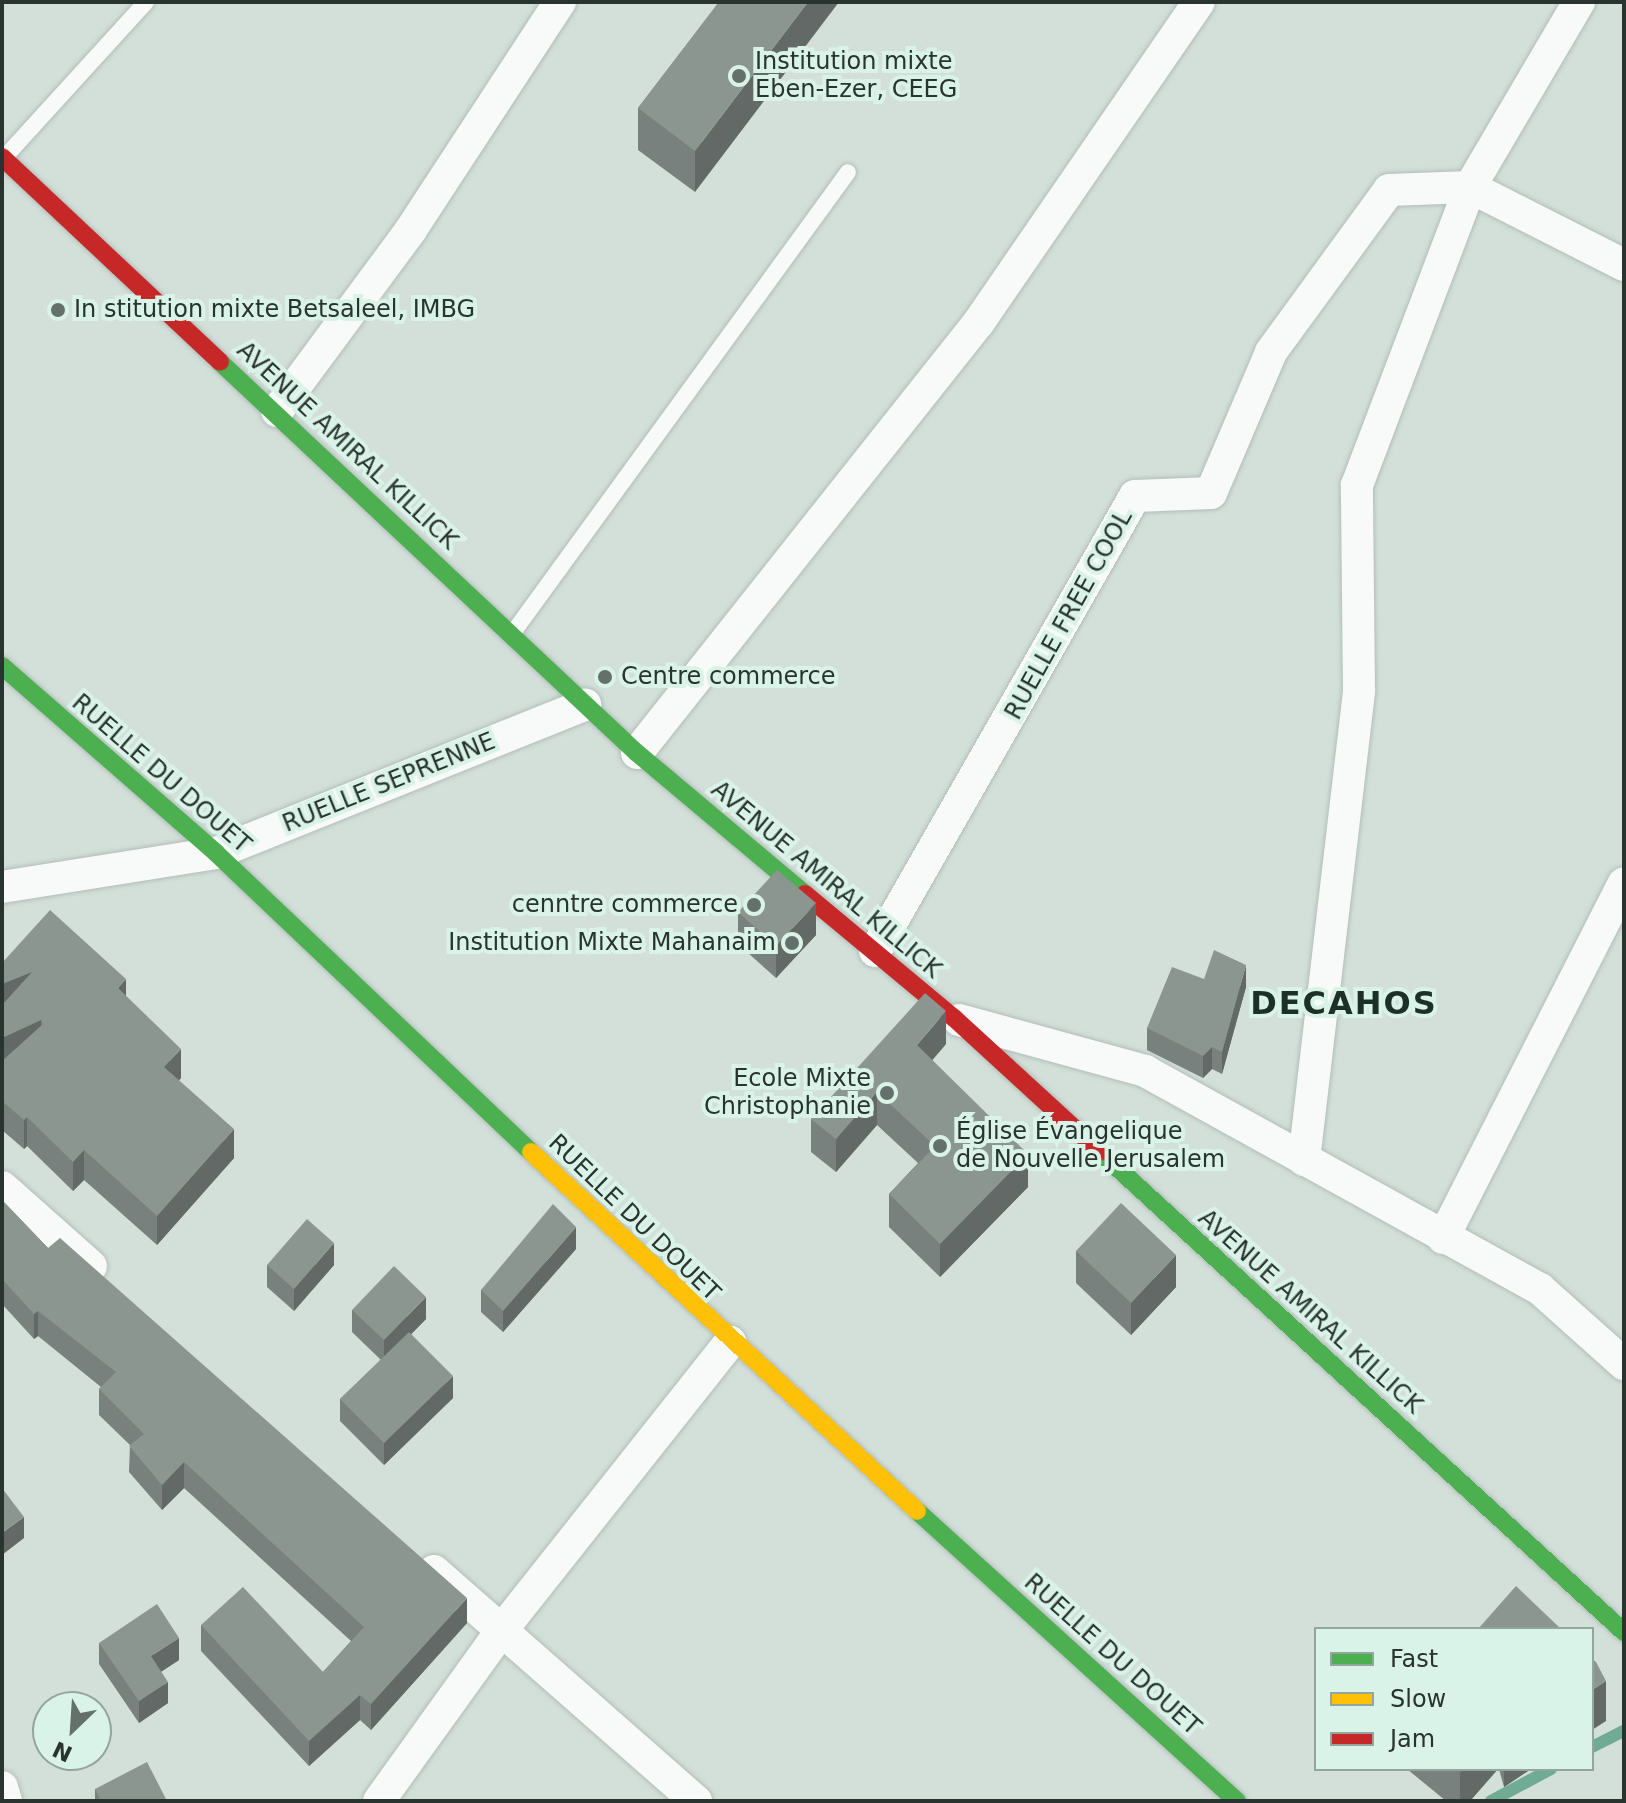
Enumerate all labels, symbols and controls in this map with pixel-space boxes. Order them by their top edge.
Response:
place label: Institution mixte Eben-Ezer, CEEG [755,48,957,104]
marker: Institution mixte Eben-Ezer, CEEG [730,67,748,85]
place label: In stitution mixte Betsaleel, IMBG [74,296,475,324]
marker: In stitution mixte Betsaleel, IMBG [49,301,67,319]
street label: AVENUE AMIRAL KILLICK [231,336,463,556]
street label: RUELLE FREE COOL [999,505,1139,725]
place label: Centre commerce [621,663,836,691]
marker: Centre commerce [596,668,614,686]
street label: RUELLE DU DOUET [66,689,256,859]
street label: RUELLE SEPRENNE [278,727,500,839]
street label: AVENUE AMIRAL KILLICK [705,775,947,985]
place label: cenntre commerce [512,891,738,919]
marker: cenntre commerce [745,896,763,914]
place label: Institution Mixte Mahanaim [448,929,776,957]
marker: Institution Mixte Mahanaim [783,934,801,952]
district label: DECAHOS [1250,984,1438,1022]
place label: Ecole Mixte Christophanie [704,1065,871,1121]
marker: Ecole Mixte Christophanie [878,1084,896,1102]
place label: Église Évangelique de Nouvelle Jerusalem [956,1118,1225,1174]
street label: RUELLE DU DOUET [542,1129,726,1307]
marker: Église Évangelique de Nouvelle Jerusalem [931,1137,949,1155]
street label: AVENUE AMIRAL KILLICK [1192,1204,1428,1420]
street label: RUELLE DU DOUET [1018,1568,1206,1742]
legend [1314,1627,1594,1771]
text: Fast [1390,1645,1438,1673]
text: Slow [1390,1685,1446,1713]
north arrow [32,1691,112,1771]
text: Jam [1390,1725,1435,1753]
text: N [49,1736,76,1767]

